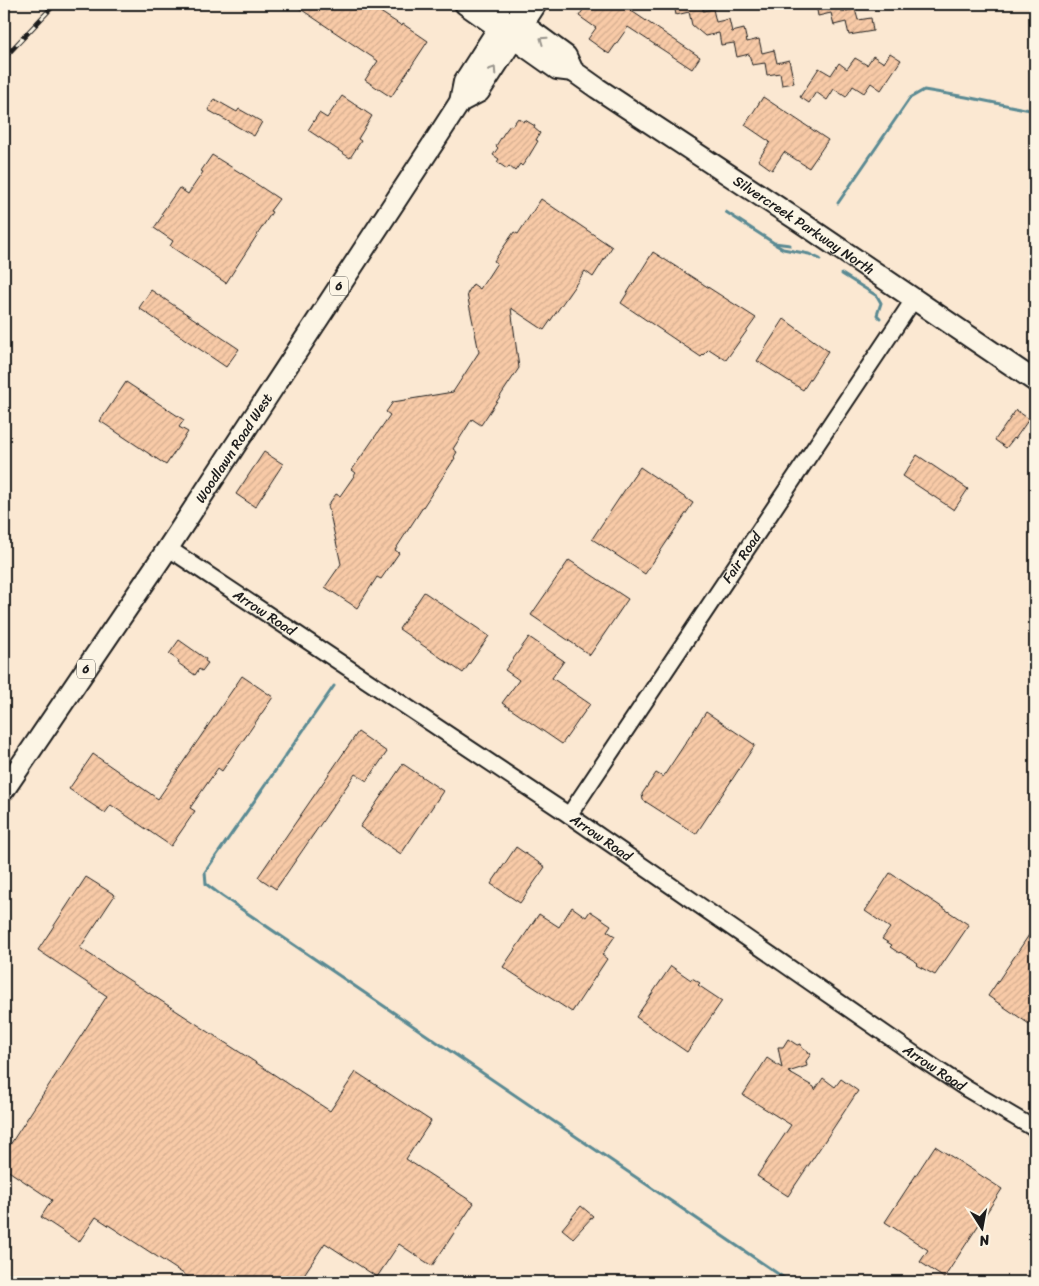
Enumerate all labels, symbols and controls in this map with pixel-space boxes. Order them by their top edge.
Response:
one-way arrow [539,37,549,46]
one-way arrow [487,66,496,75]
street label: Silvercreek Parkway North [728,169,880,282]
road number: 6 [330,276,348,296]
street label: Woodlawn Road West [189,388,279,508]
street label: Fair Road [715,525,769,589]
street label: Arrow Road [227,582,302,644]
road number: 6 [77,660,95,679]
street label: Arrow Road [564,807,639,869]
street label: Arrow Road [897,1037,972,1099]
north arrow [956,1204,1006,1254]
text: N [977,1227,993,1254]

